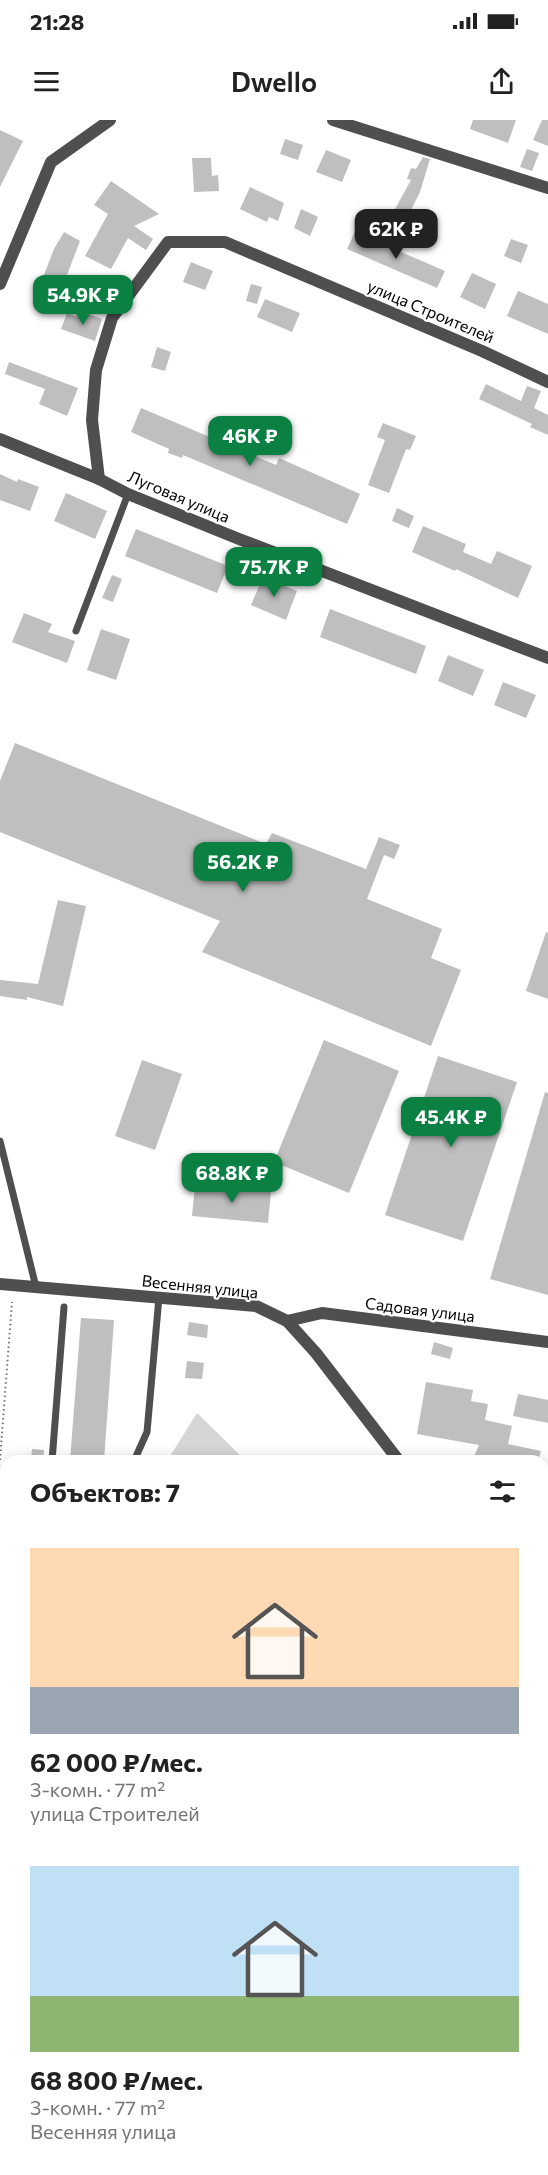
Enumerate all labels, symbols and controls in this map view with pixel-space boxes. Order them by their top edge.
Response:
text: 21:28 [30,8,84,35]
icon: menu [30,65,63,98]
text: Dwello [231,65,317,98]
icon: share [485,65,518,98]
pin: 62K ₽ [354,209,438,260]
text: 62K ₽ [369,216,423,240]
pin: 54.9K ₽ [28,275,138,326]
street label: улица Строителей [365,276,497,346]
text: 54.9K ₽ [47,282,119,306]
pin: 46K ₽ [208,416,292,467]
text: 46K ₽ [222,423,278,447]
street label: Луговая улица [125,466,233,526]
pin: 75.7K ₽ [219,547,329,598]
text: 75.7K ₽ [239,554,309,578]
pin: 56.2K ₽ [188,842,298,893]
text: 56.2K ₽ [207,849,279,873]
pin: 45.4K ₽ [396,1097,506,1148]
text: 45.4K ₽ [415,1104,487,1128]
pin: 68.8K ₽ [177,1153,287,1204]
text: 68.8K ₽ [196,1160,268,1184]
street label: Весенняя улица [141,1270,259,1302]
street label: Садовая улица [364,1293,476,1325]
icon: filters [486,1475,519,1508]
text: Объектов: 7 [30,1476,180,1507]
icon: home [221,1587,329,1695]
text: 62 000 ₽/мес. [30,1746,203,1777]
text: 3-комн. · 77 m² [30,1777,165,1801]
text: улица Строителей [30,1801,200,1825]
icon: home [221,1905,329,2013]
text: 68 800 ₽/мес. [30,2064,203,2095]
text: 3-комн. · 77 m² [30,2095,165,2119]
text: Весенняя улица [30,2119,176,2143]

